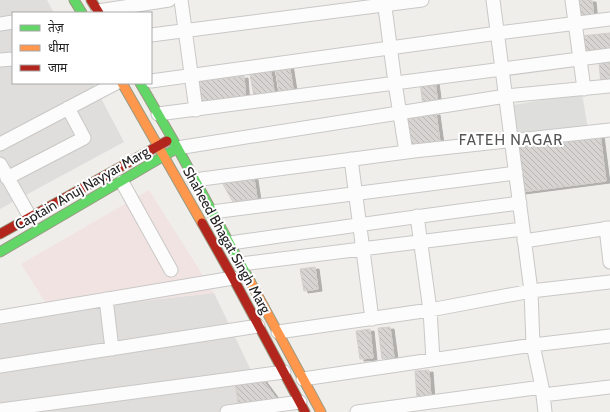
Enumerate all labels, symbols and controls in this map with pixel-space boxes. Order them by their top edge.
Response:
legend [12,12,152,84]
text: तेज़ [48,20,65,35]
text: धीमा [48,40,70,55]
text: जाम [48,60,68,75]
district label: FATEH NAGAR [459,131,563,149]
street label: Captain Anuj Nayyar Marg [12,142,153,234]
street label: Shaheed Bhagat Singh Marg [179,163,275,317]

